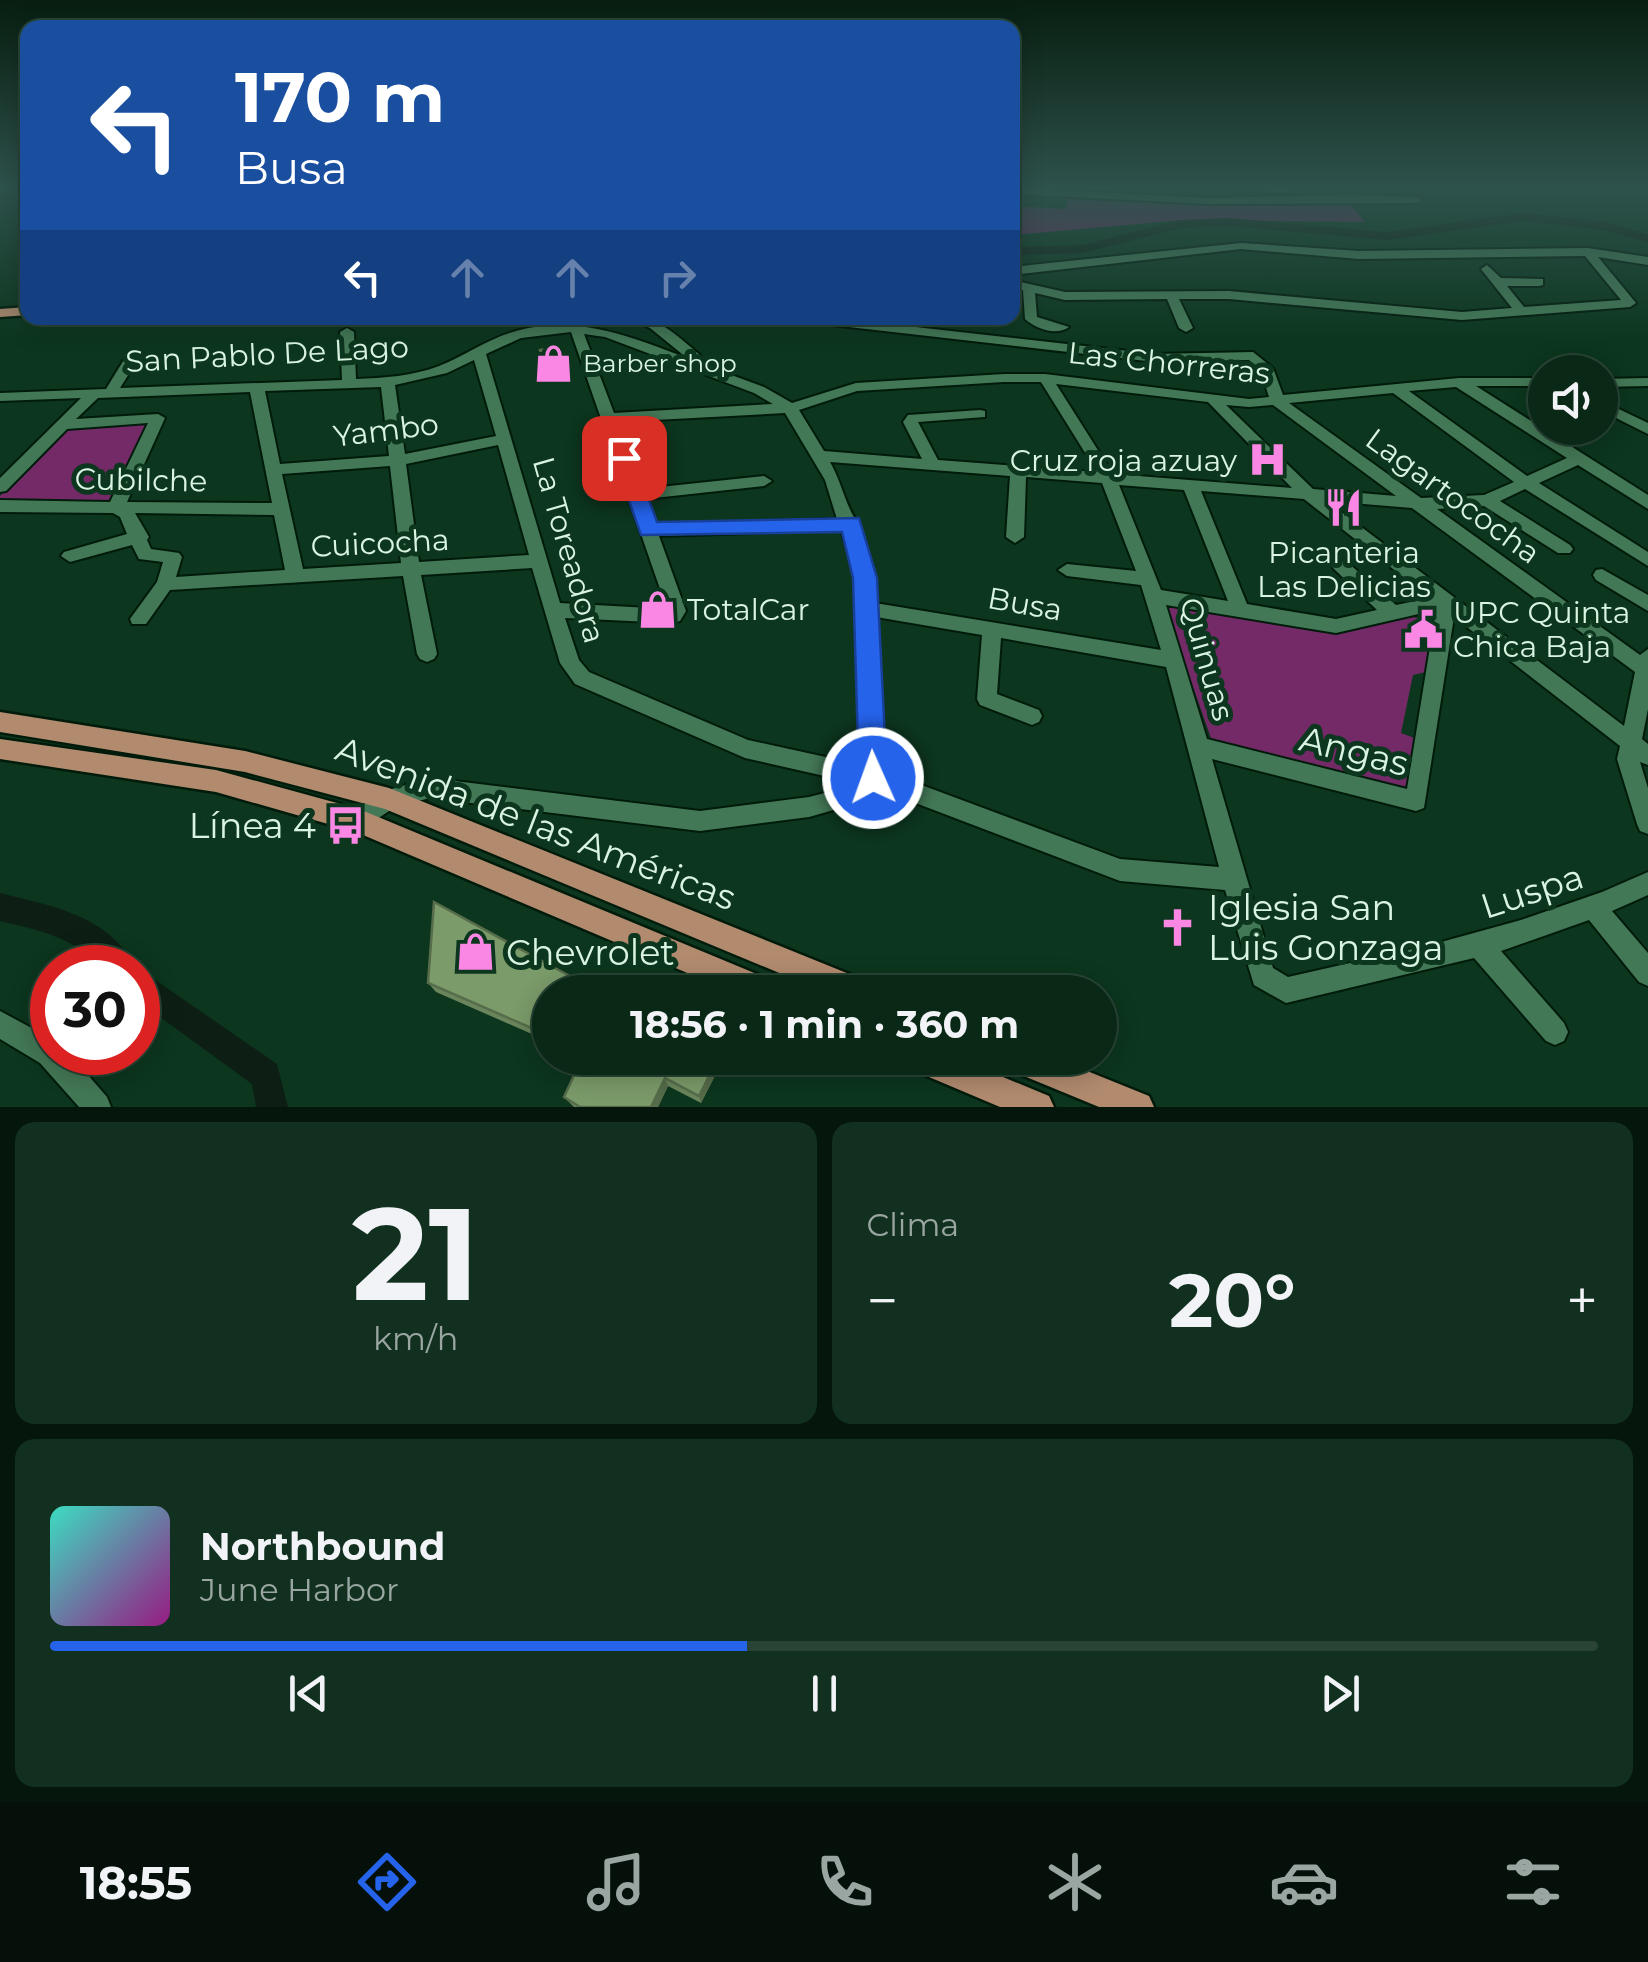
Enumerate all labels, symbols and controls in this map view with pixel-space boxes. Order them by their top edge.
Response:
text: 170 m [235,54,445,140]
icon: left [70,60,200,190]
text: Busa [235,140,348,195]
icon: left [335,250,390,305]
icon: ahead [440,250,495,305]
icon: ahead [545,250,600,305]
icon: right [650,250,705,305]
street label: San Pablo De Lago [124,328,410,380]
street label: Las Chorreras [1066,334,1272,392]
shop icon: Barber shop [532,342,574,384]
place label: Barber shop [583,348,737,378]
map controls [1528,355,1618,445]
button: sound [1528,355,1618,445]
street label: Yambo [331,405,441,455]
pin [582,416,667,501]
street label: Lagartococha [1359,420,1547,572]
icon: arrive [597,431,652,486]
hospital icon: Cruz roja azuay [1246,439,1288,481]
place label: Cruz roja azuay [1010,442,1238,479]
street label: La Toreadora [525,452,613,648]
street label: Cubilche [74,460,208,500]
restaurant icon: Picanteria Las Delicias [1323,487,1365,529]
street label: Cuicocha [310,521,450,565]
place label: Picanteria Las Delicias [1257,534,1431,605]
street label: Busa [985,579,1065,629]
shop icon: TotalCar [636,588,678,630]
place label: TotalCar [687,591,810,628]
street label: Quinuas [1172,593,1242,725]
place label: UPC Quinta Chica Baja [1453,594,1630,665]
public building icon: UPC Quinta Chica Baja [1402,608,1444,650]
street label: Angas [1295,717,1413,785]
position arrow [821,726,925,830]
street label: Avenida de las Américas [330,727,742,919]
place label: Línea 4 [189,804,316,847]
bus stop icon: Línea 4 [325,804,367,846]
street label: Luspa [1475,854,1589,928]
place label: Iglesia San Luis Gonzaga [1208,886,1443,969]
church icon: Iglesia San Luis Gonzaga [1157,906,1199,948]
shop icon: Chevrolet [455,931,497,973]
place label: Chevrolet [506,931,675,974]
speed limit sign: 30 [30,945,160,1075]
text: 18:56 · 1 min · 360 m [630,1001,1019,1048]
text: 21 [352,1174,480,1333]
text: Clima [867,1205,959,1244]
text: 20° [1169,1254,1296,1346]
text: − [867,1267,898,1334]
text: + [1566,1267,1598,1334]
text: km/h [373,1319,458,1358]
text: Northbound [200,1523,445,1570]
text: June Harbor [200,1570,399,1609]
icon: previous [281,1666,336,1721]
icon: pause [797,1666,852,1721]
icon: next [1313,1666,1368,1721]
icon: directions [352,1847,422,1917]
icon: music [581,1847,651,1917]
icon: phone [810,1847,880,1917]
icon: climate [1040,1847,1110,1917]
icon: car [1269,1847,1339,1917]
icon: filters [1498,1847,1568,1917]
text: 18:55 [80,1855,192,1910]

